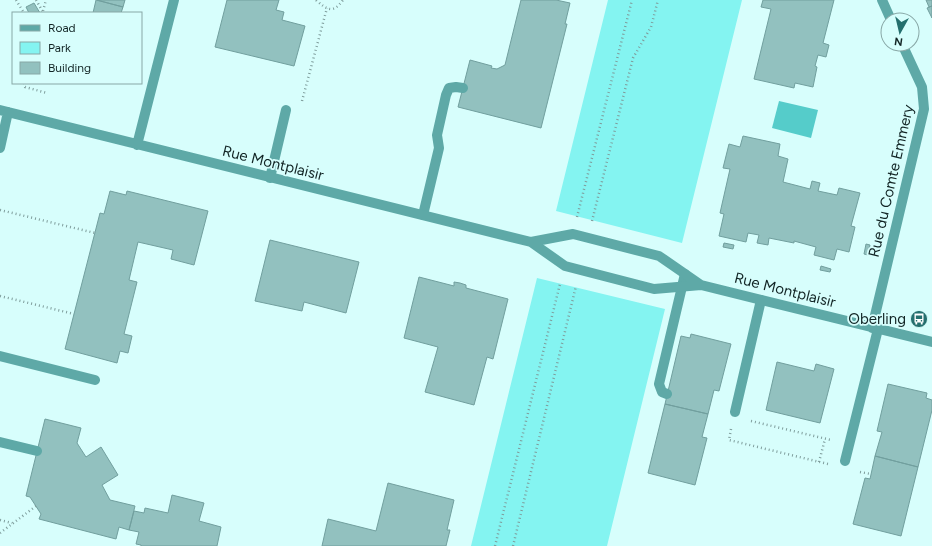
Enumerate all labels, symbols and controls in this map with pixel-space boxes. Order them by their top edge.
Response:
legend [12,12,142,84]
north arrow [880,12,920,52]
text: Road [48,21,76,35]
text: N [894,34,904,48]
text: Park [48,41,71,55]
text: Building [48,61,91,75]
street label: Rue du Comte Emmery [865,103,917,259]
street label: Rue Montplaisir [220,142,326,184]
street label: Rue Montplaisir [732,269,838,311]
bus stop icon: Oberling [909,309,929,329]
place label: Oberling [848,310,906,328]

